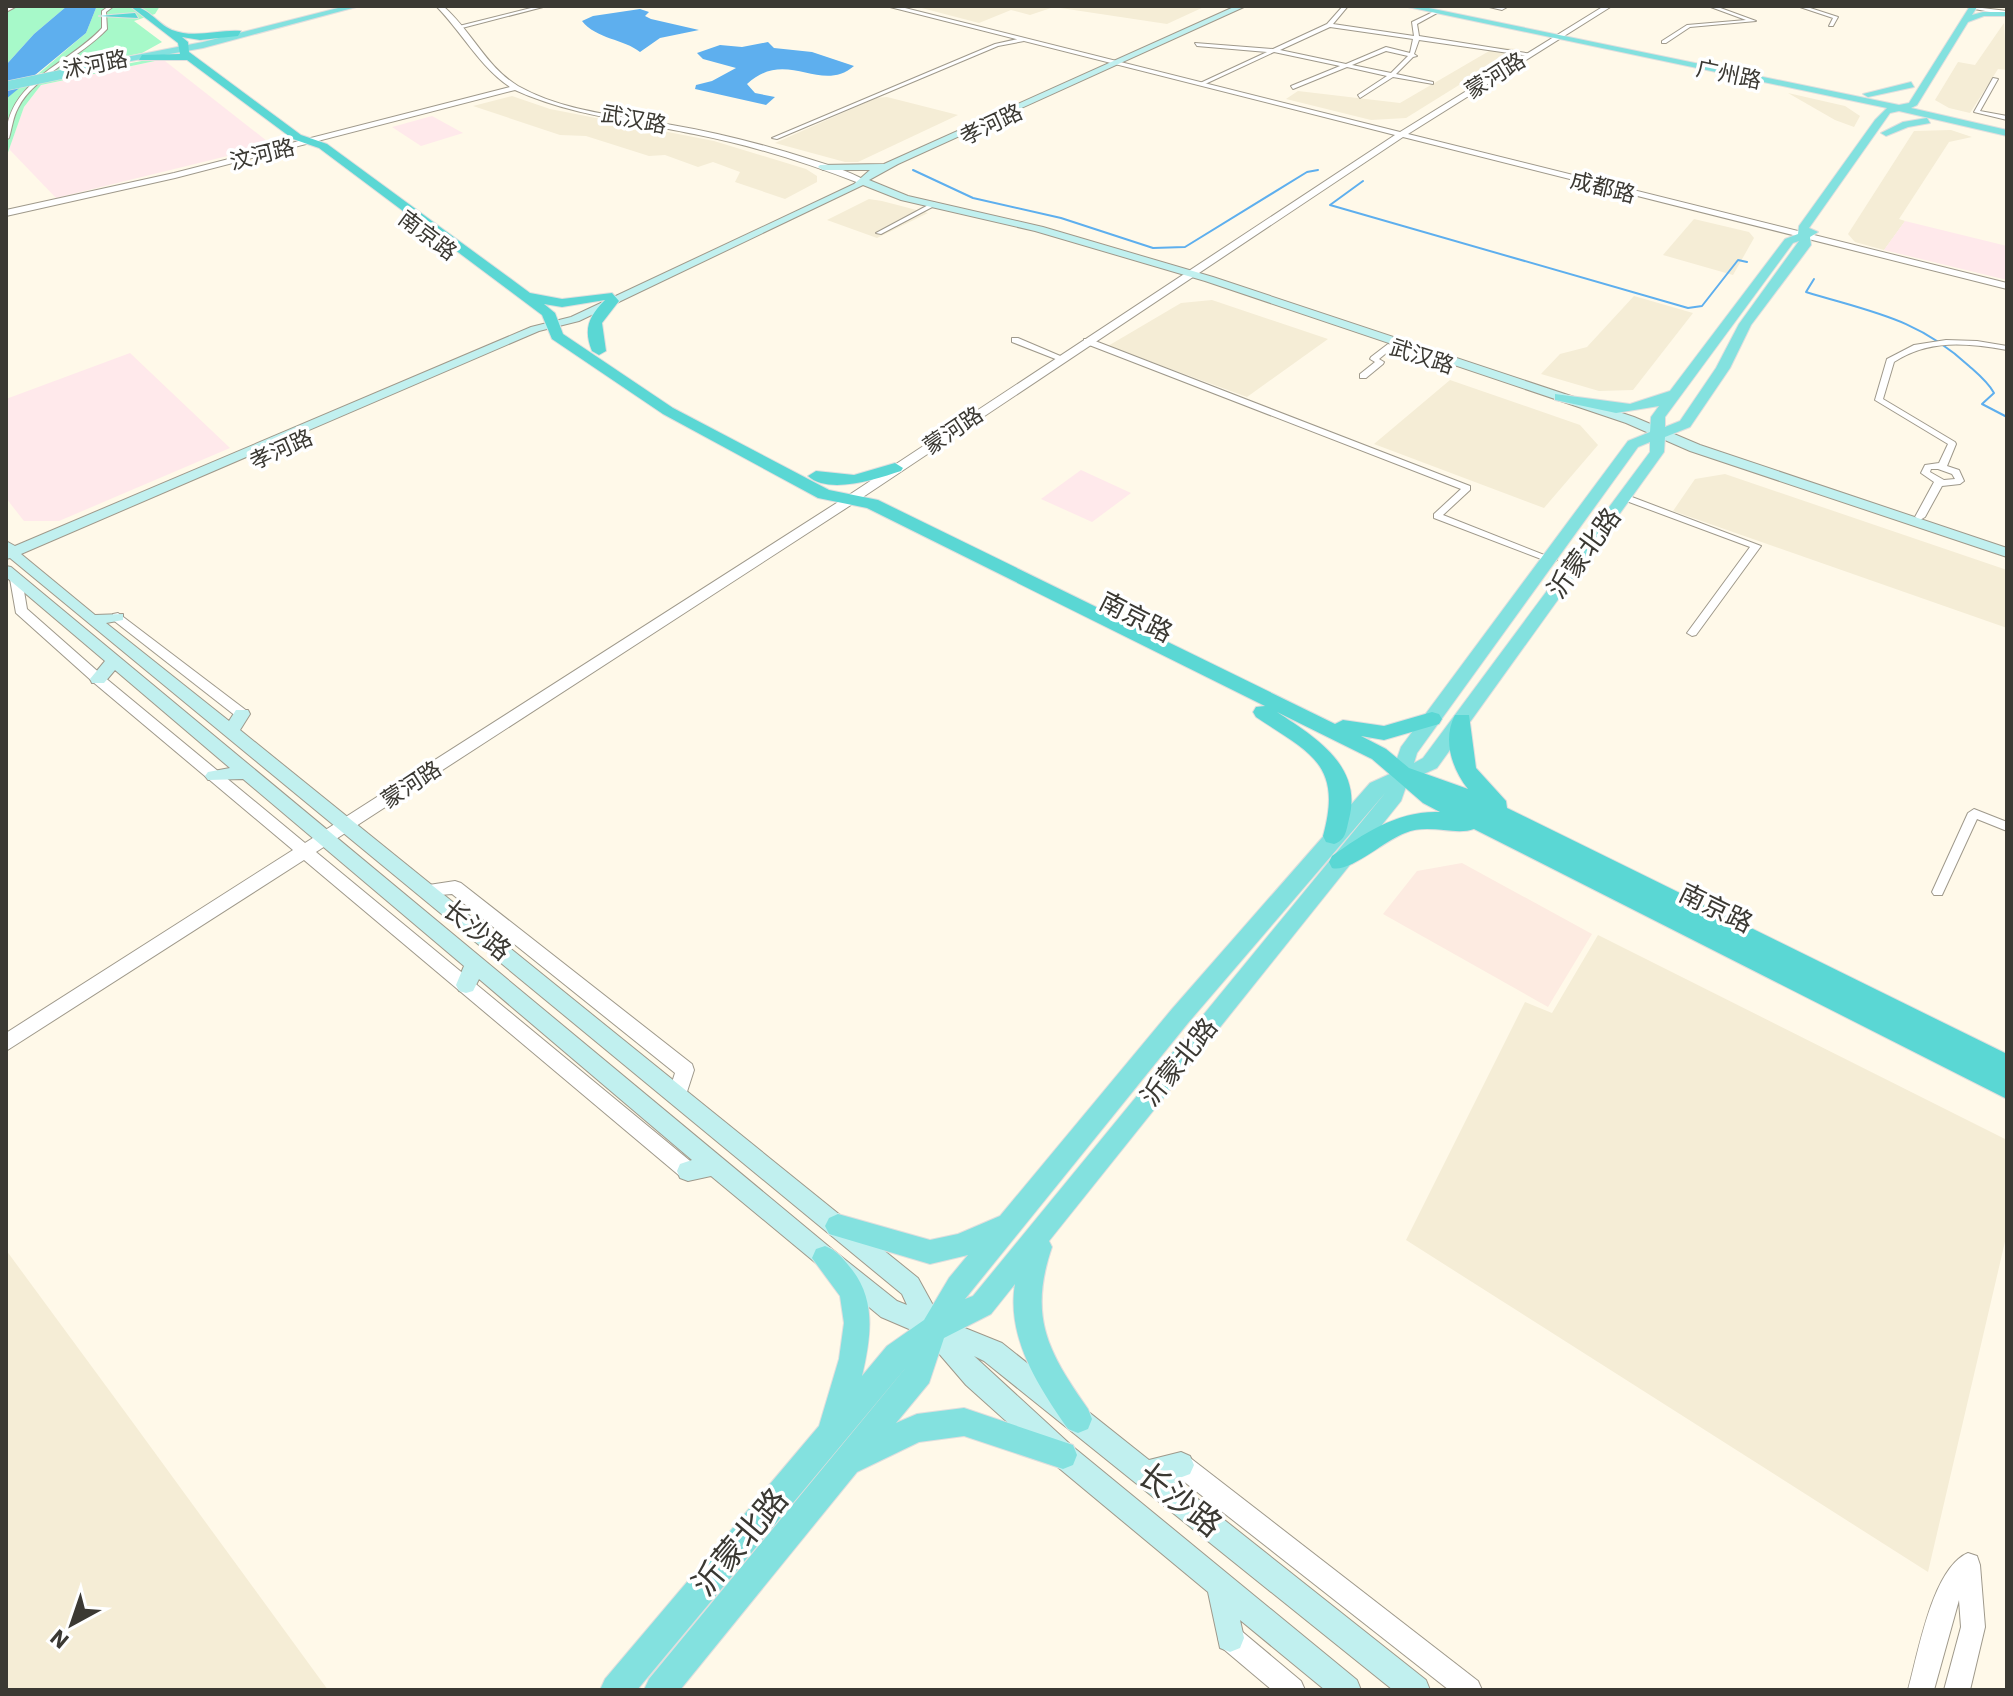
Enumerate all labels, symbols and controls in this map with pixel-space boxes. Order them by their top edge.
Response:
street label: 沭河路 [60,43,130,84]
street label: 蒙河路 [1459,45,1530,104]
street label: 广州路 [1694,52,1764,95]
street label: 孝河路 [955,96,1027,151]
street label: 武汉路 [599,98,669,139]
street label: 汶河路 [226,131,297,176]
street label: 成都路 [1568,164,1639,209]
street label: 南京路 [393,203,463,266]
street label: 武汉路 [1386,332,1458,380]
street label: 蒙河路 [917,399,988,460]
street label: 孝河路 [245,422,317,475]
street label: 沂蒙北路 [1539,500,1628,604]
street label: 南京路 [1094,583,1179,649]
street label: 蒙河路 [375,753,446,814]
street label: 南京路 [1674,875,1759,939]
street label: 长沙路 [437,891,519,967]
street label: 沂蒙北路 [1132,1010,1224,1112]
street label: 长沙路 [1130,1453,1231,1545]
street label: 沂蒙北路 [682,1479,796,1604]
north arrow [32,1584,112,1664]
text: N [43,1623,74,1656]

